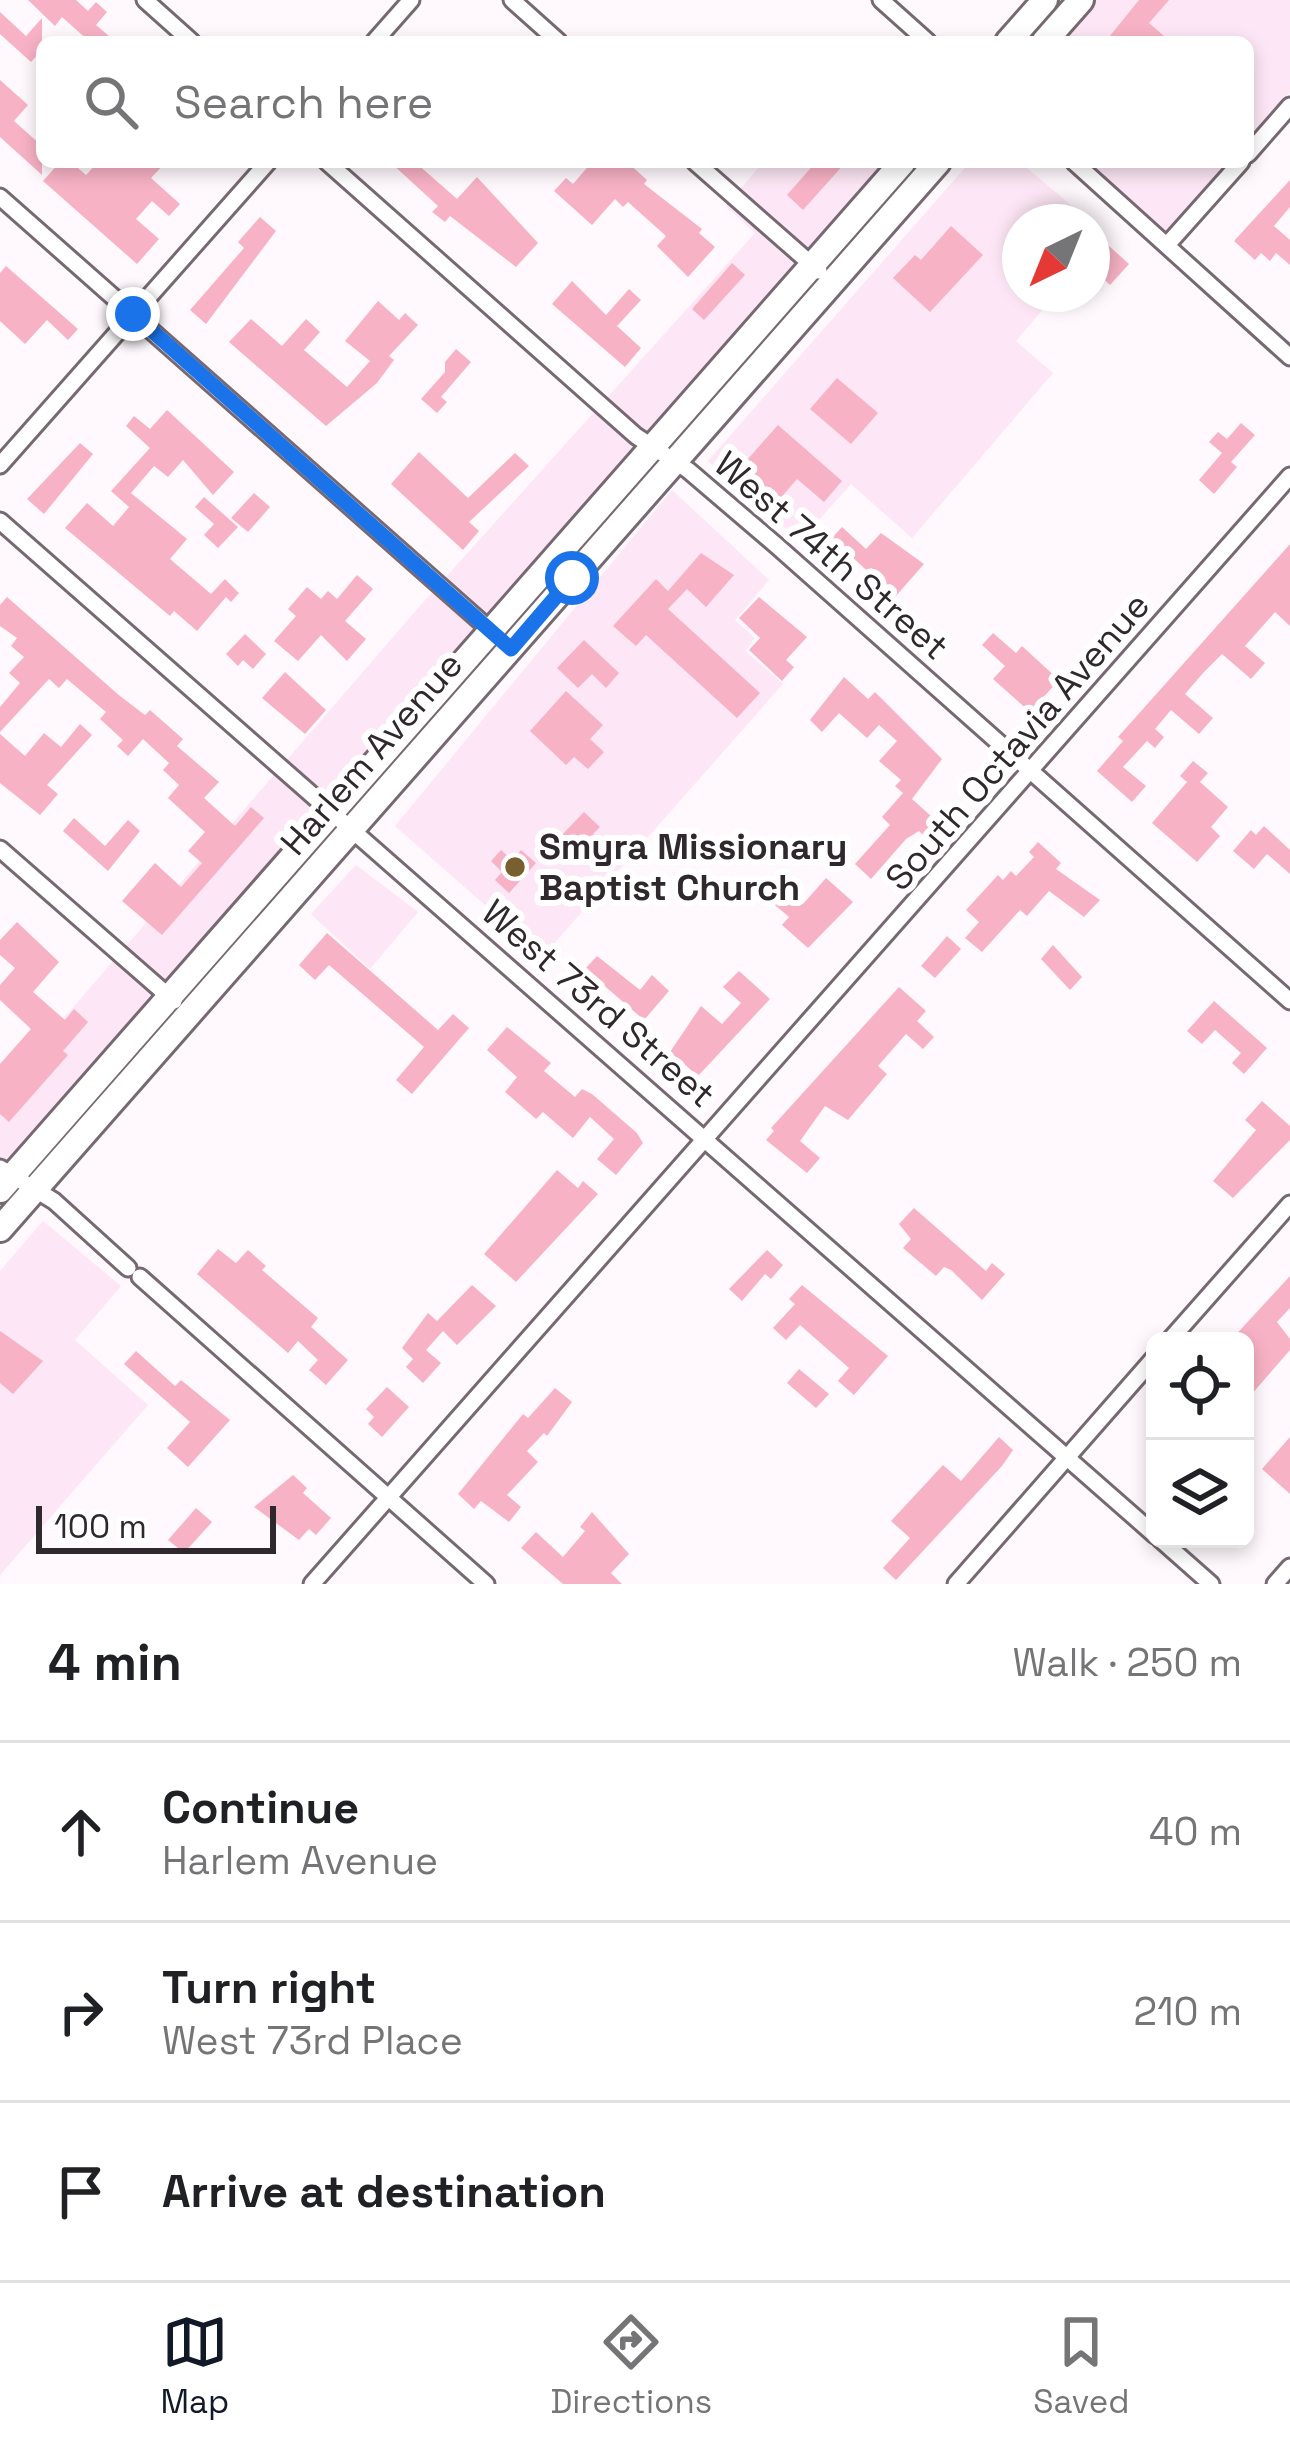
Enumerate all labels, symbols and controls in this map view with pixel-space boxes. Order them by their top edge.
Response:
search box [36,36,1254,168]
icon: search [78,69,144,135]
text: Search here [174,74,433,131]
north arrow [1002,204,1110,312]
route end [106,287,160,341]
street label: West 74th Street [705,442,958,670]
route start [545,551,599,605]
street label: South Octavia Avenue [876,583,1160,900]
street label: Harlem Avenue [271,642,473,865]
place label: Smyra Missionary Baptist Church [539,824,847,911]
marker: Smyra Missionary Baptist Church [502,854,528,880]
street label: West 73rd Street [472,890,724,1118]
map controls [1146,1332,1254,1548]
button: locate [1146,1332,1254,1440]
button: layers [1146,1440,1254,1548]
scale bar [36,1500,276,1553]
text: 100 m [54,1506,147,1548]
text: 4 min [48,1630,182,1695]
text: Walk · 250 m [1013,1638,1242,1687]
text: Continue [162,1779,359,1836]
icon: ahead [48,1799,114,1865]
text: 40 m [1149,1807,1242,1856]
text: Harlem Avenue [162,1836,438,1885]
text: Turn right [162,1959,376,2016]
icon: right [48,1979,114,2045]
text: 210 m [1134,1987,1242,2036]
text: West 73rd Place [162,2016,463,2065]
icon: arrive [48,2159,114,2225]
text: Arrive at destination [162,2163,606,2220]
tab: Map [161,2309,229,2423]
tab: Directions [550,2309,712,2423]
tab: Saved [1033,2309,1129,2423]

